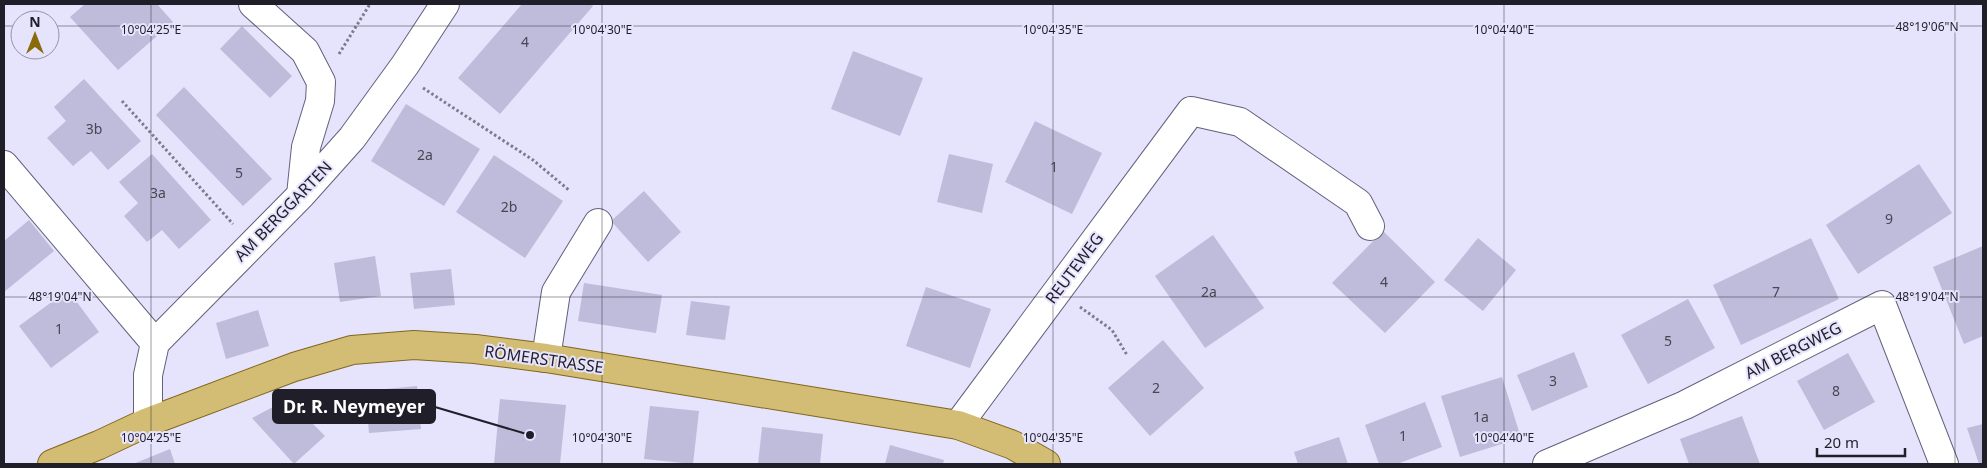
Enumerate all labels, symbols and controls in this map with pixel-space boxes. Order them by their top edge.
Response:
north arrow [10,10,60,60]
text: N [29,12,41,31]
text: 48°19'06"N [1895,18,1959,35]
text: 10°04'25"E [121,21,181,38]
text: 10°04'30"E [572,21,632,38]
text: 10°04'35"E [1023,21,1083,38]
text: 10°04'40"E [1474,21,1534,38]
house number: 4 [521,32,529,51]
house number: 3b [86,119,102,138]
house number: 2a [417,145,433,164]
street label: AM BERGGARTEN [229,156,337,266]
house number: 1 [1050,157,1058,176]
house number: 5 [235,163,243,182]
house number: 3a [150,183,166,202]
house number: 2b [501,197,517,216]
house number: 9 [1885,209,1893,228]
street label: REUTEWEG [1040,228,1108,308]
house number: 4 [1380,272,1388,291]
house number: 2a [1201,282,1217,301]
house number: 7 [1772,282,1780,301]
text: 48°19'04"N [28,288,92,305]
text: 48°19'04"N [1895,288,1959,305]
street label: AM BERGWEG [1741,316,1845,384]
house number: 1 [55,319,63,338]
house number: 5 [1664,331,1672,350]
street label: RÖMERSTRASSE [483,340,605,378]
house number: 3 [1549,371,1557,390]
house number: 2 [1152,378,1160,397]
house number: 8 [1832,381,1840,400]
callout: Dr. R. Neymeyer [273,390,435,423]
text: Dr. R. Neymeyer [283,394,425,418]
house number: 1a [1473,407,1489,426]
house number: 1 [1399,426,1407,445]
scale bar [1817,426,1904,458]
text: 10°04'25"E [121,429,181,446]
text: 10°04'30"E [572,429,632,446]
text: 10°04'35"E [1023,429,1083,446]
text: 10°04'40"E [1474,429,1534,446]
text: 20 m [1824,432,1859,452]

